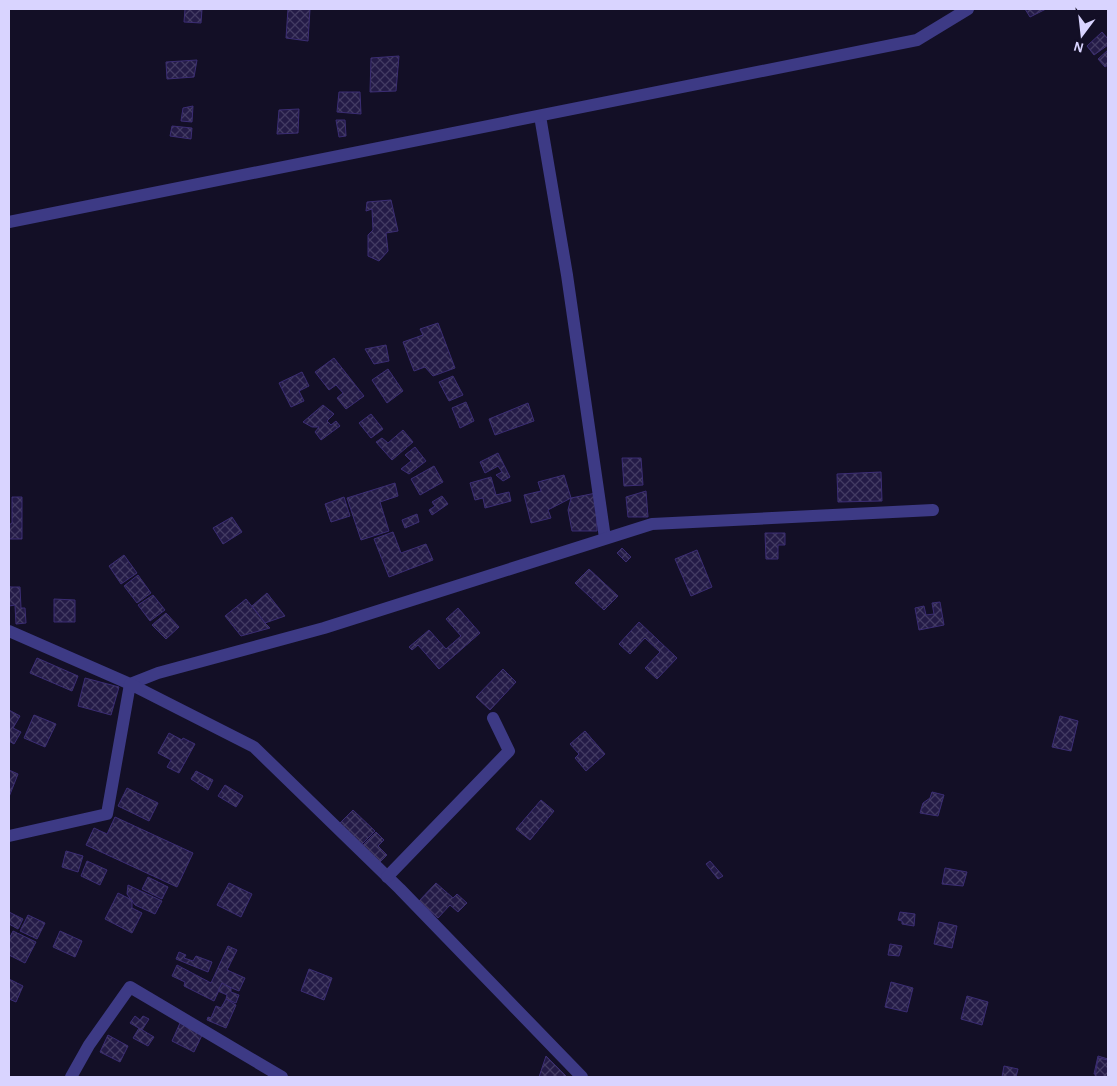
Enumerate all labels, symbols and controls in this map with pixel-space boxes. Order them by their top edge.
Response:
north arrow [1057,10,1107,60]
text: N [1072,39,1085,55]

